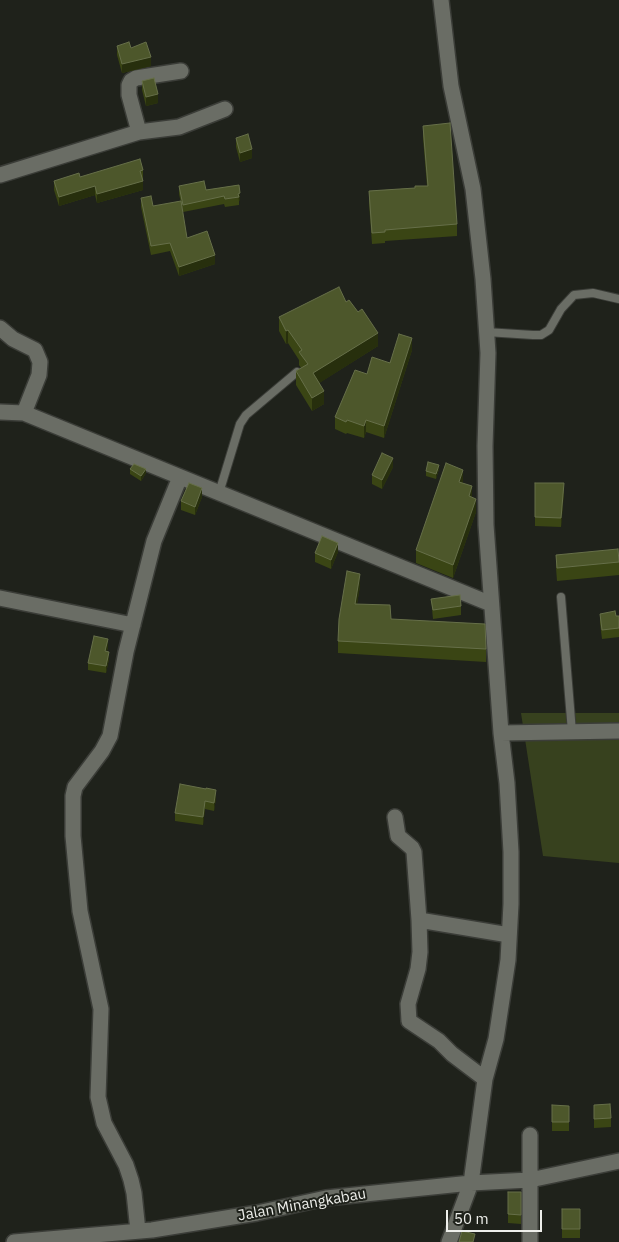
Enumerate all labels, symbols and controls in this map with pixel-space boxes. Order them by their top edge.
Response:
street label: Jalan Minangkabau [237,1185,367,1225]
scale bar [449,1200,545,1232]
text: 50 m [454,1209,489,1228]

